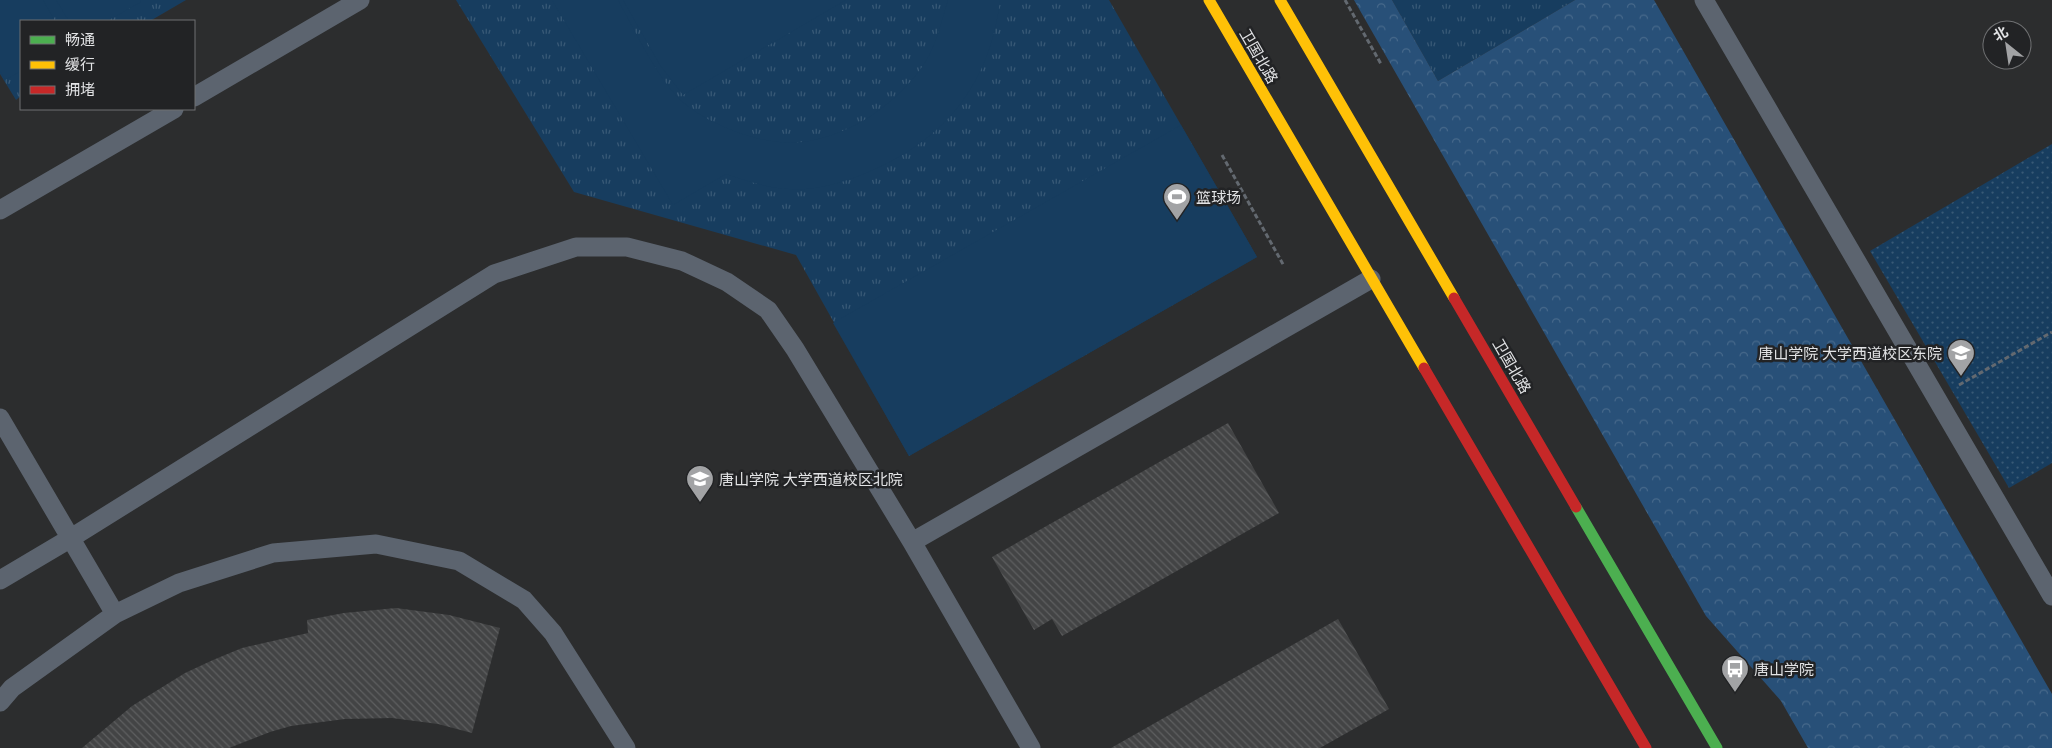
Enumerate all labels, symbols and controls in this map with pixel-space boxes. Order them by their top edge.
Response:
legend [20,20,195,110]
north arrow [1982,20,2032,70]
text: 北 [1990,22,2011,45]
street label: 卫国北路 [1236,25,1282,87]
text: 畅通 [65,30,95,49]
text: 缓行 [65,55,95,74]
text: 拥堵 [65,80,95,99]
sports icon: 篮球场 [1162,182,1192,221]
place label: 篮球场 [1196,188,1241,207]
street label: 卫国北路 [1489,335,1535,397]
school or university icon: 唐山学院 大学西道校区东院 [1946,338,1976,377]
place label: 唐山学院 大学西道校区东院 [1758,344,1942,363]
school or university icon: 唐山学院 大学西道校区北院 [685,464,715,503]
place label: 唐山学院 大学西道校区北院 [719,470,903,489]
bus stop icon: 唐山学院 [1720,654,1750,693]
place label: 唐山学院 [1754,660,1814,679]

